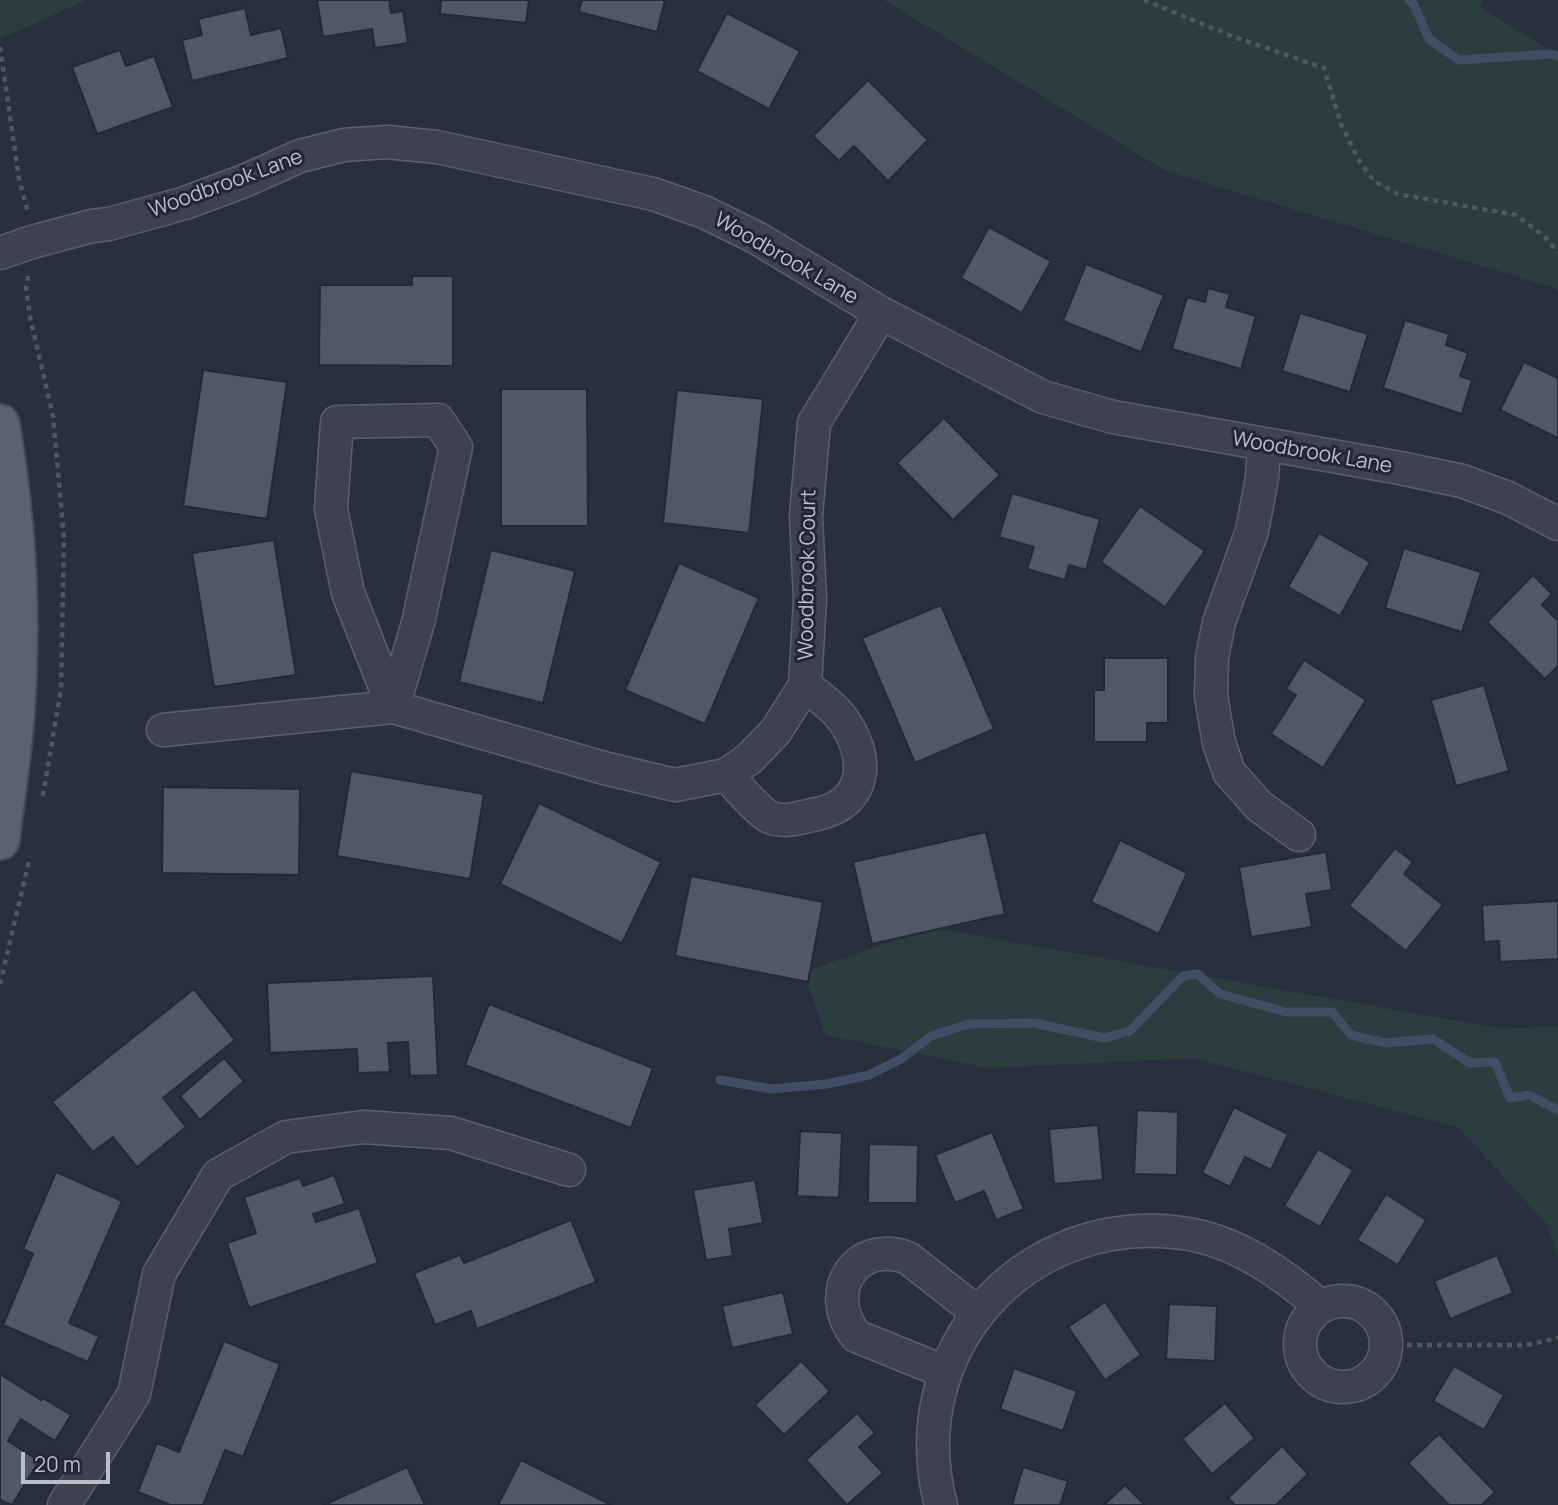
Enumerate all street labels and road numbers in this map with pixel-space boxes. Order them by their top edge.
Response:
street label: Woodbrook Lane [146,144,306,224]
street label: Woodbrook Lane [710,208,862,310]
street label: Woodbrook Lane [1230,427,1394,479]
street label: Woodbrook Court [794,489,822,661]

